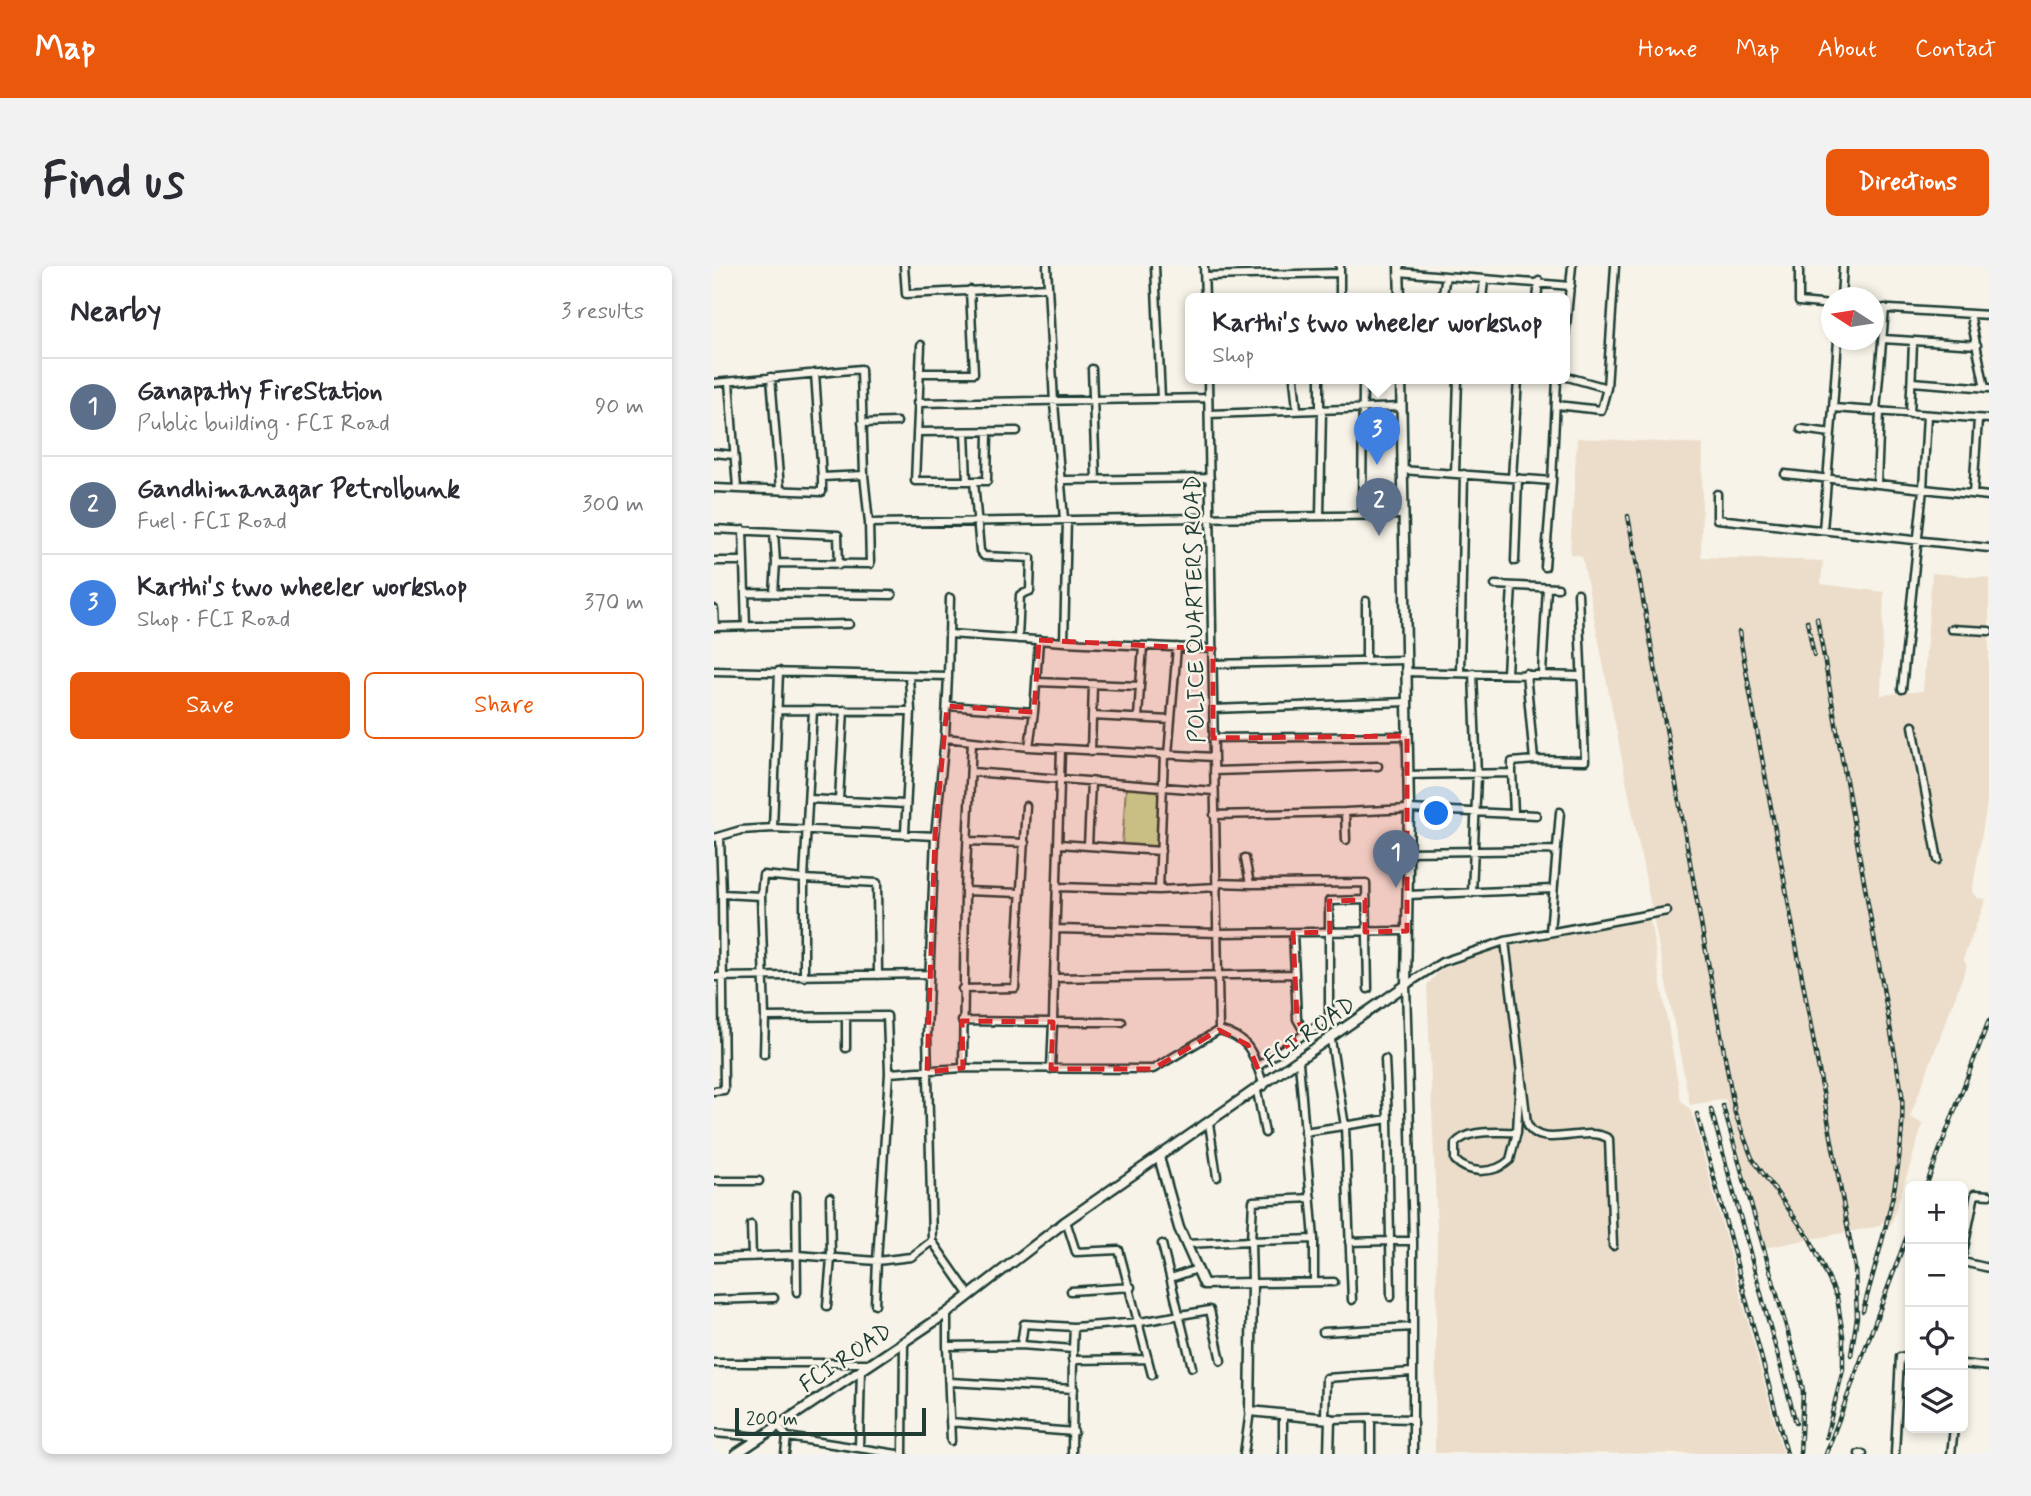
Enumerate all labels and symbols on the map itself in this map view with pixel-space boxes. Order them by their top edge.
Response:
north arrow [1821,287,1884,350]
pin: 3 [1354,407,1400,465]
street label: POLICE QUARTERS ROAD [1179,475,1213,743]
pin: 2 [1356,478,1402,536]
your location [1419,796,1453,830]
pin: 1 [1373,830,1419,888]
street label: FCI ROAD [1258,990,1362,1075]
street label: FCI ROAD [794,1317,898,1401]
scale bar [735,1405,926,1437]

